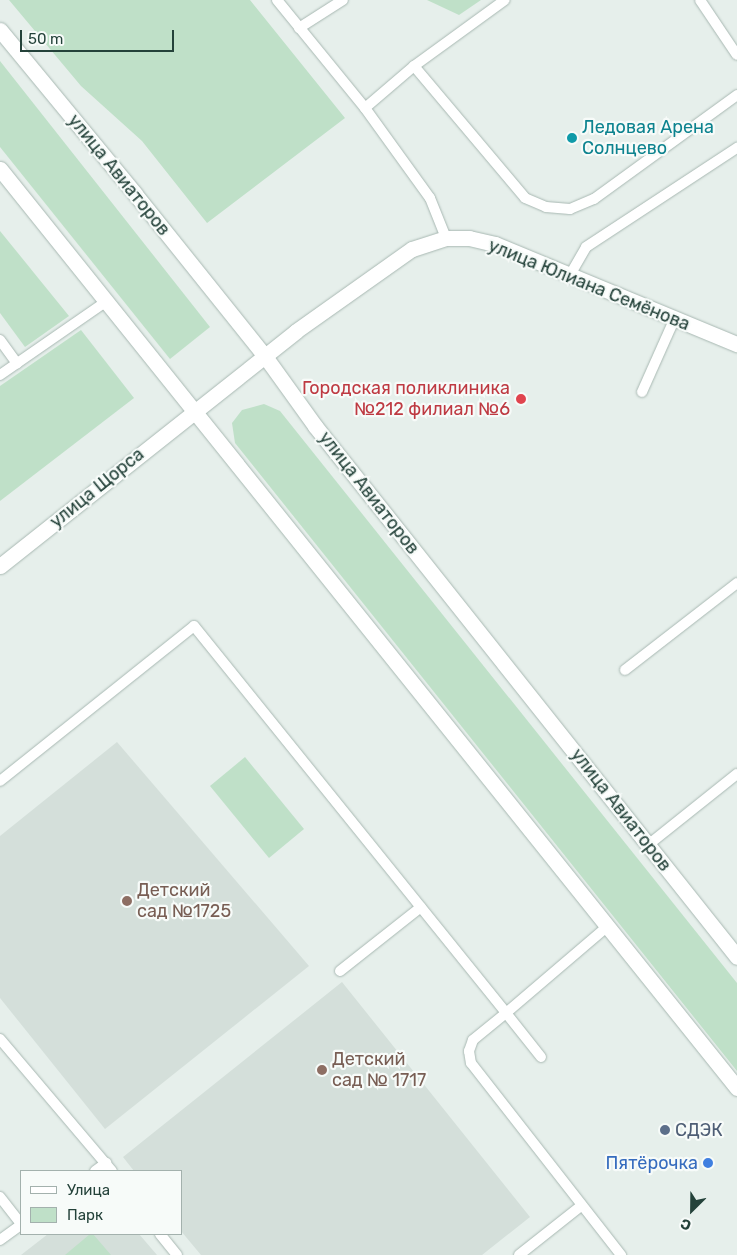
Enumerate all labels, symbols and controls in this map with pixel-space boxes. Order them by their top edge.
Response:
scale bar [22,20,176,52]
text: 50 m [28,30,63,48]
street label: улица Авиаторов [63,110,175,240]
place label: Ледовая Арена Солнцево [582,117,714,160]
marker: Ледовая Арена Солнцево [566,132,578,144]
street label: улица Юлиана Семёнова [485,235,693,335]
place label: Городская поликлиника №212 филиал №6 [302,378,510,420]
marker: Городская поликлиника №212 филиал №6 [514,392,528,406]
street label: улица Авиаторов [314,427,424,559]
street label: улица Щорса [46,444,148,532]
street label: улица Авиаторов [566,744,676,876]
place label: Детский сад №1725 [137,880,231,922]
marker: Детский сад №1725 [121,895,133,907]
place label: Детский сад № 1717 [332,1049,426,1092]
marker: Детский сад № 1717 [316,1064,328,1076]
place label: СДЭК [675,1119,723,1141]
marker: СДЭК [659,1124,671,1136]
place label: Пятёрочка [605,1152,698,1174]
marker: Пятёрочка [702,1157,714,1169]
legend [20,1170,182,1235]
text: Улица [67,1181,110,1199]
north arrow [667,1185,717,1235]
text: Парк [67,1206,103,1224]
text: С [678,1215,694,1234]

